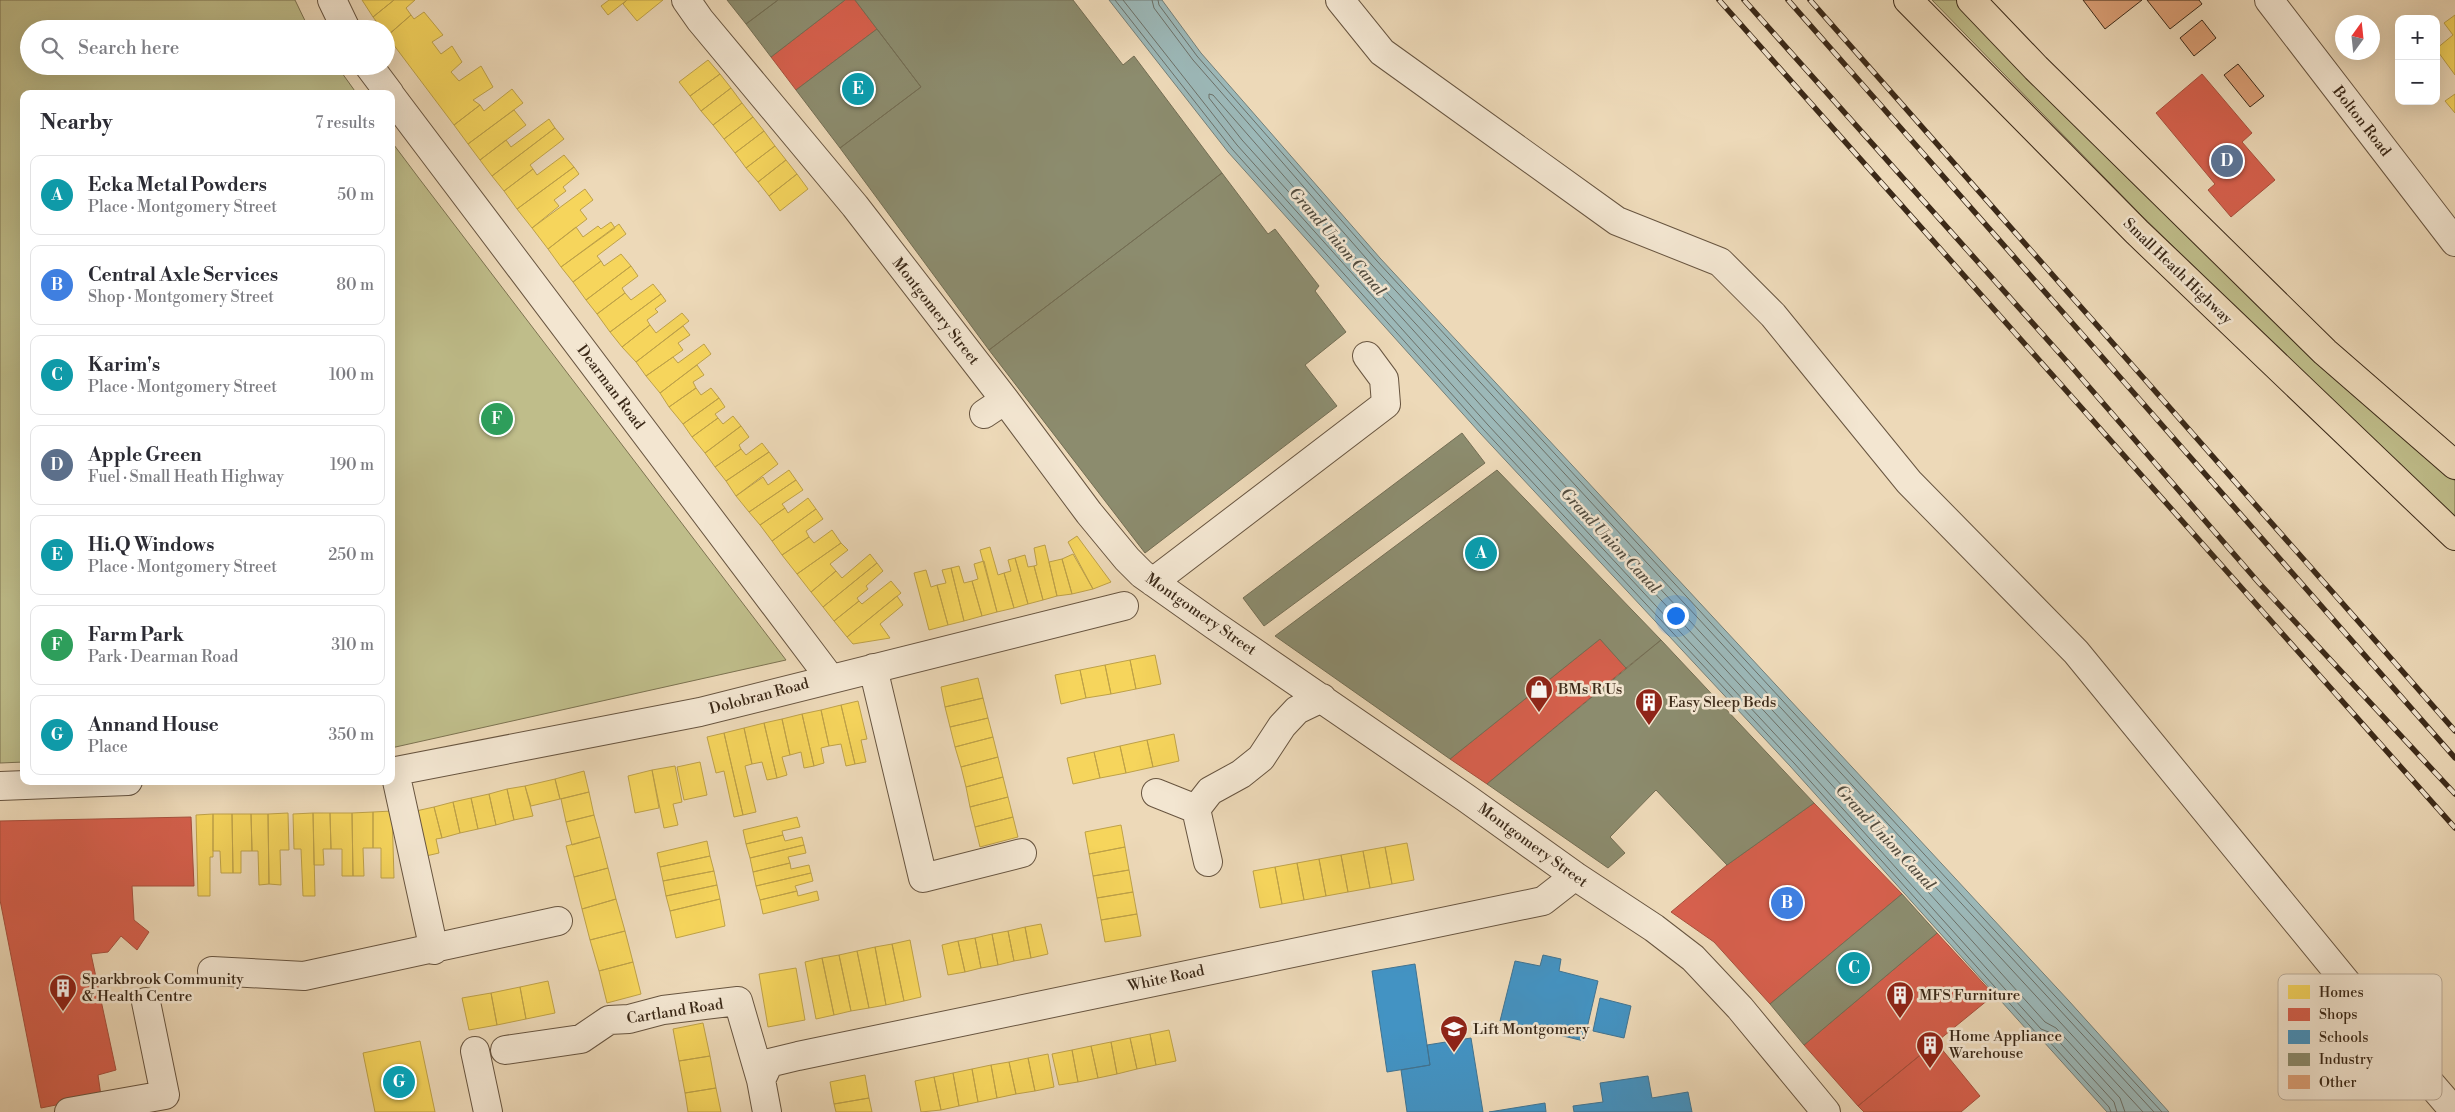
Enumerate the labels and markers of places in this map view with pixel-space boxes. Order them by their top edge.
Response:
pin: E [842,70,874,108]
pin: D [2211,142,2243,180]
pin: F [481,400,513,438]
pin: A [1465,534,1497,572]
shop icon: BMs R Us [1524,674,1554,713]
place label: BMs R Us [1557,680,1622,699]
building icon: Easy Sleep Beds [1634,687,1664,726]
place label: Easy Sleep Beds [1668,693,1776,712]
pin: B [1771,884,1803,922]
pin: C [1838,949,1870,987]
place label: Sparkbrook Community & Health Centre [82,970,244,1006]
building icon: Sparkbrook Community & Health Centre [48,973,78,1012]
building icon: MFS Furniture [1885,980,1915,1019]
place label: MFS Furniture [1919,986,2020,1005]
school or university icon: Lift Montgomery [1439,1014,1469,1053]
place label: Lift Montgomery [1473,1020,1590,1039]
place label: Home Appliance Warehouse [1948,1027,2062,1063]
building icon: Home Appliance Warehouse [1915,1030,1945,1069]
pin: G [383,1063,415,1101]

